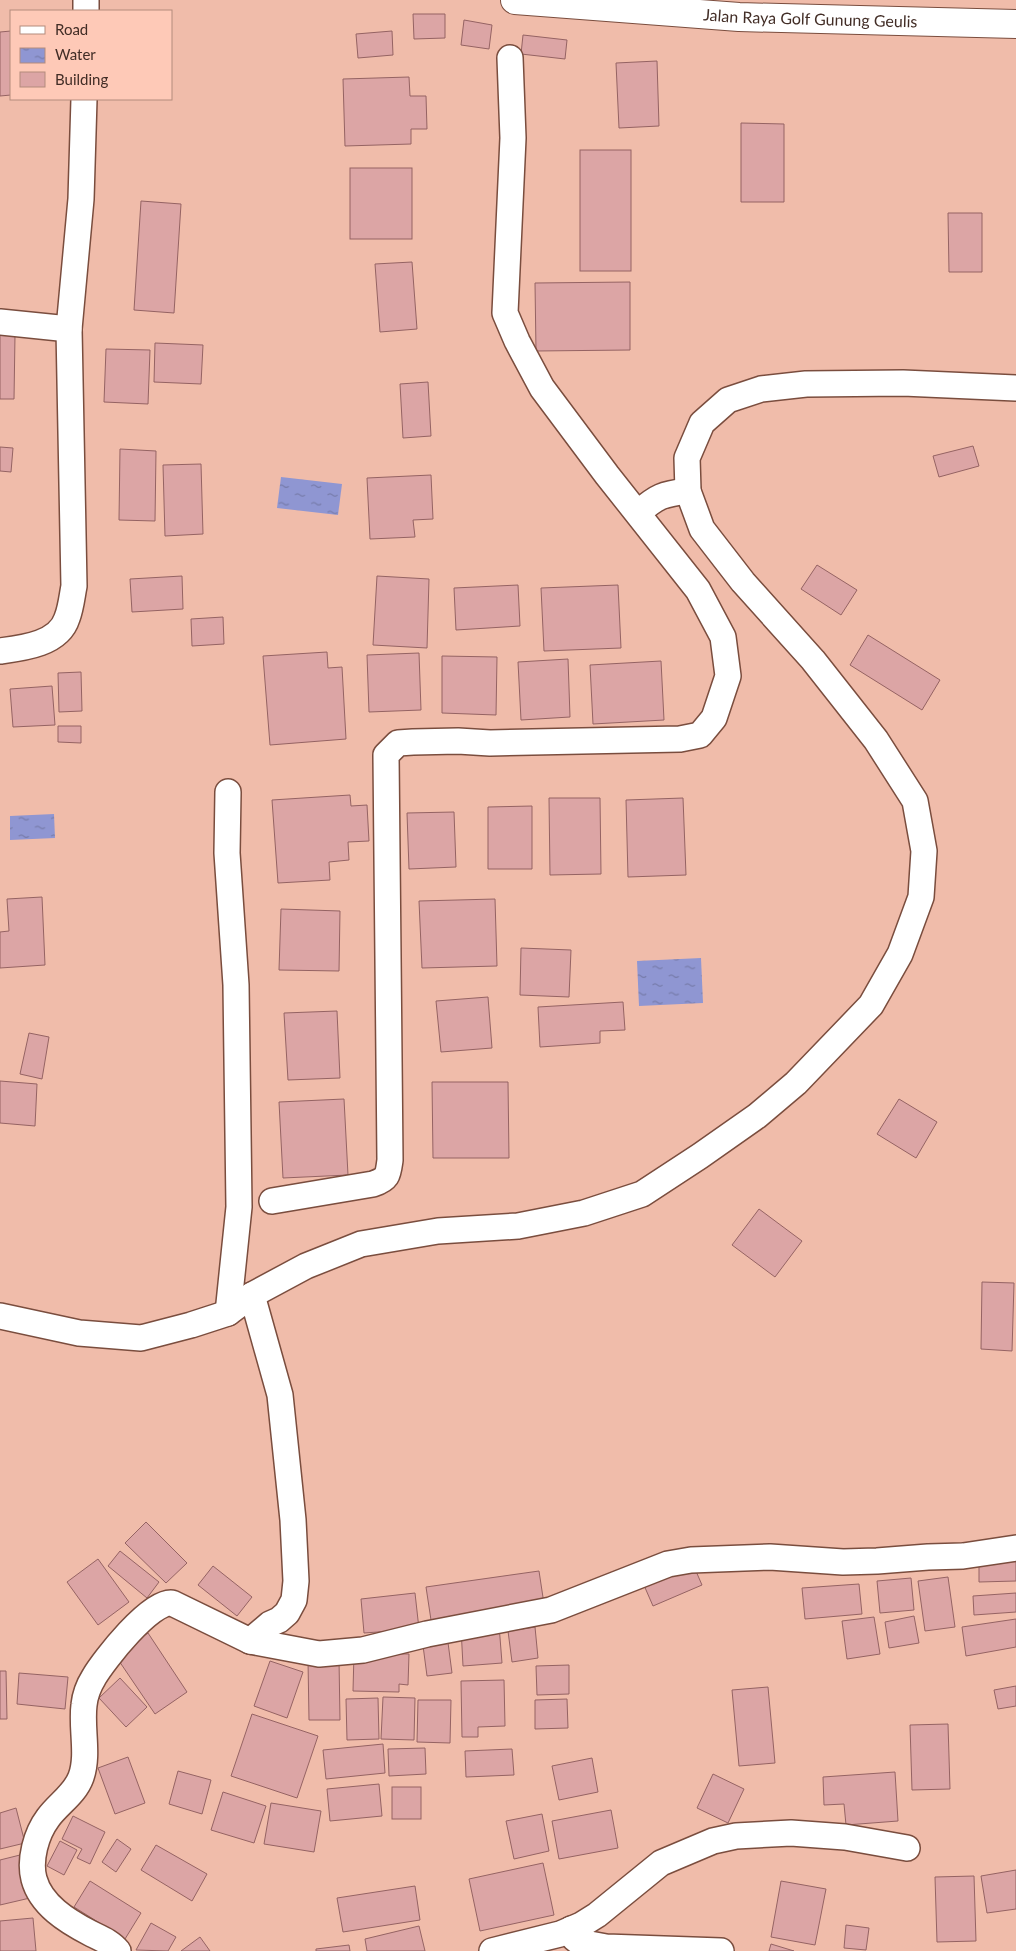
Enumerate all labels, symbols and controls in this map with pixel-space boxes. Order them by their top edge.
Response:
street label: Jalan Raya Golf Gunung Geulis [703,4,918,31]
legend [10,10,172,100]
text: Road [55,20,88,38]
text: Water [55,45,96,63]
text: Building [55,70,108,88]

